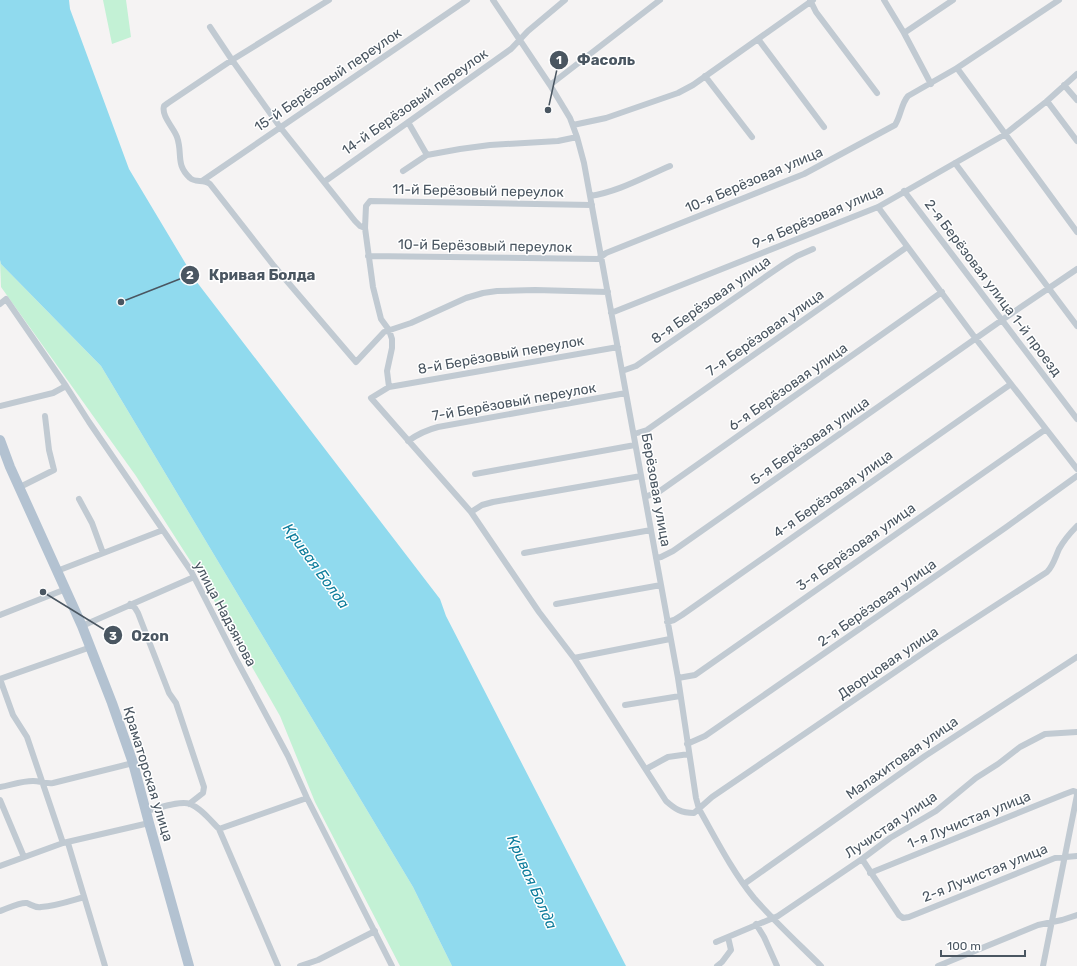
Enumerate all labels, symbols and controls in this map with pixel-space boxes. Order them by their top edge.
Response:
street label: 15-й Берёзовый переулок [251,24,405,136]
street label: 14-й Берёзовый переулок [339,45,492,159]
callout: Фасоль [549,46,644,73]
text: Фасоль [577,51,636,69]
text: 1 [556,53,562,67]
street label: 10-я Берёзовая улица [683,143,825,217]
street label: 11-й Берёзовый переулок [392,181,564,201]
street label: 9-я Берёзовая улица [750,182,886,252]
street label: 2-я Берёзовая улица 1-й проезд [921,196,1065,380]
street label: 10-й Берёзовый переулок [398,236,573,256]
street label: 8-я Берёзовая улица [648,252,774,348]
callout: Кривая Болда [180,261,323,288]
text: Кривая Болда [209,266,315,284]
text: 2 [186,268,194,282]
street label: 7-я Берёзовая улица [703,286,827,380]
street label: 8-й Берёзовый переулок [417,332,586,378]
street label: 6-я Берёзовая улица [725,339,851,435]
street label: 7-й Берёзовый переулок [431,379,598,425]
street label: 5-я Берёзовая улица [747,394,873,488]
street label: Берёзовая улица [638,432,674,548]
street label: 4-я Берёзовая улица [770,446,896,542]
street label: 3-я Берёзовая улица [793,499,919,595]
water label: Кривая Болда [279,520,353,612]
street label: 2-я Берёзовая улица [814,556,940,650]
street label: улица Надзянова [190,558,260,670]
callout: Ozon [103,622,177,649]
street label: Дворцовая улица [834,623,942,703]
text: Ozon [131,627,169,645]
text: 3 [109,629,117,643]
street label: Краматорская улица [119,704,177,844]
street label: Малахитовая улица [843,713,961,803]
street label: 1-я Лучистая улица [905,787,1033,853]
street label: Лучистая улица [842,788,940,862]
water label: Кривая Болда [503,832,561,932]
street label: 2-я Лучистая улица [920,840,1050,906]
scale bar [941,932,1025,958]
text: 100 m [947,939,981,953]

